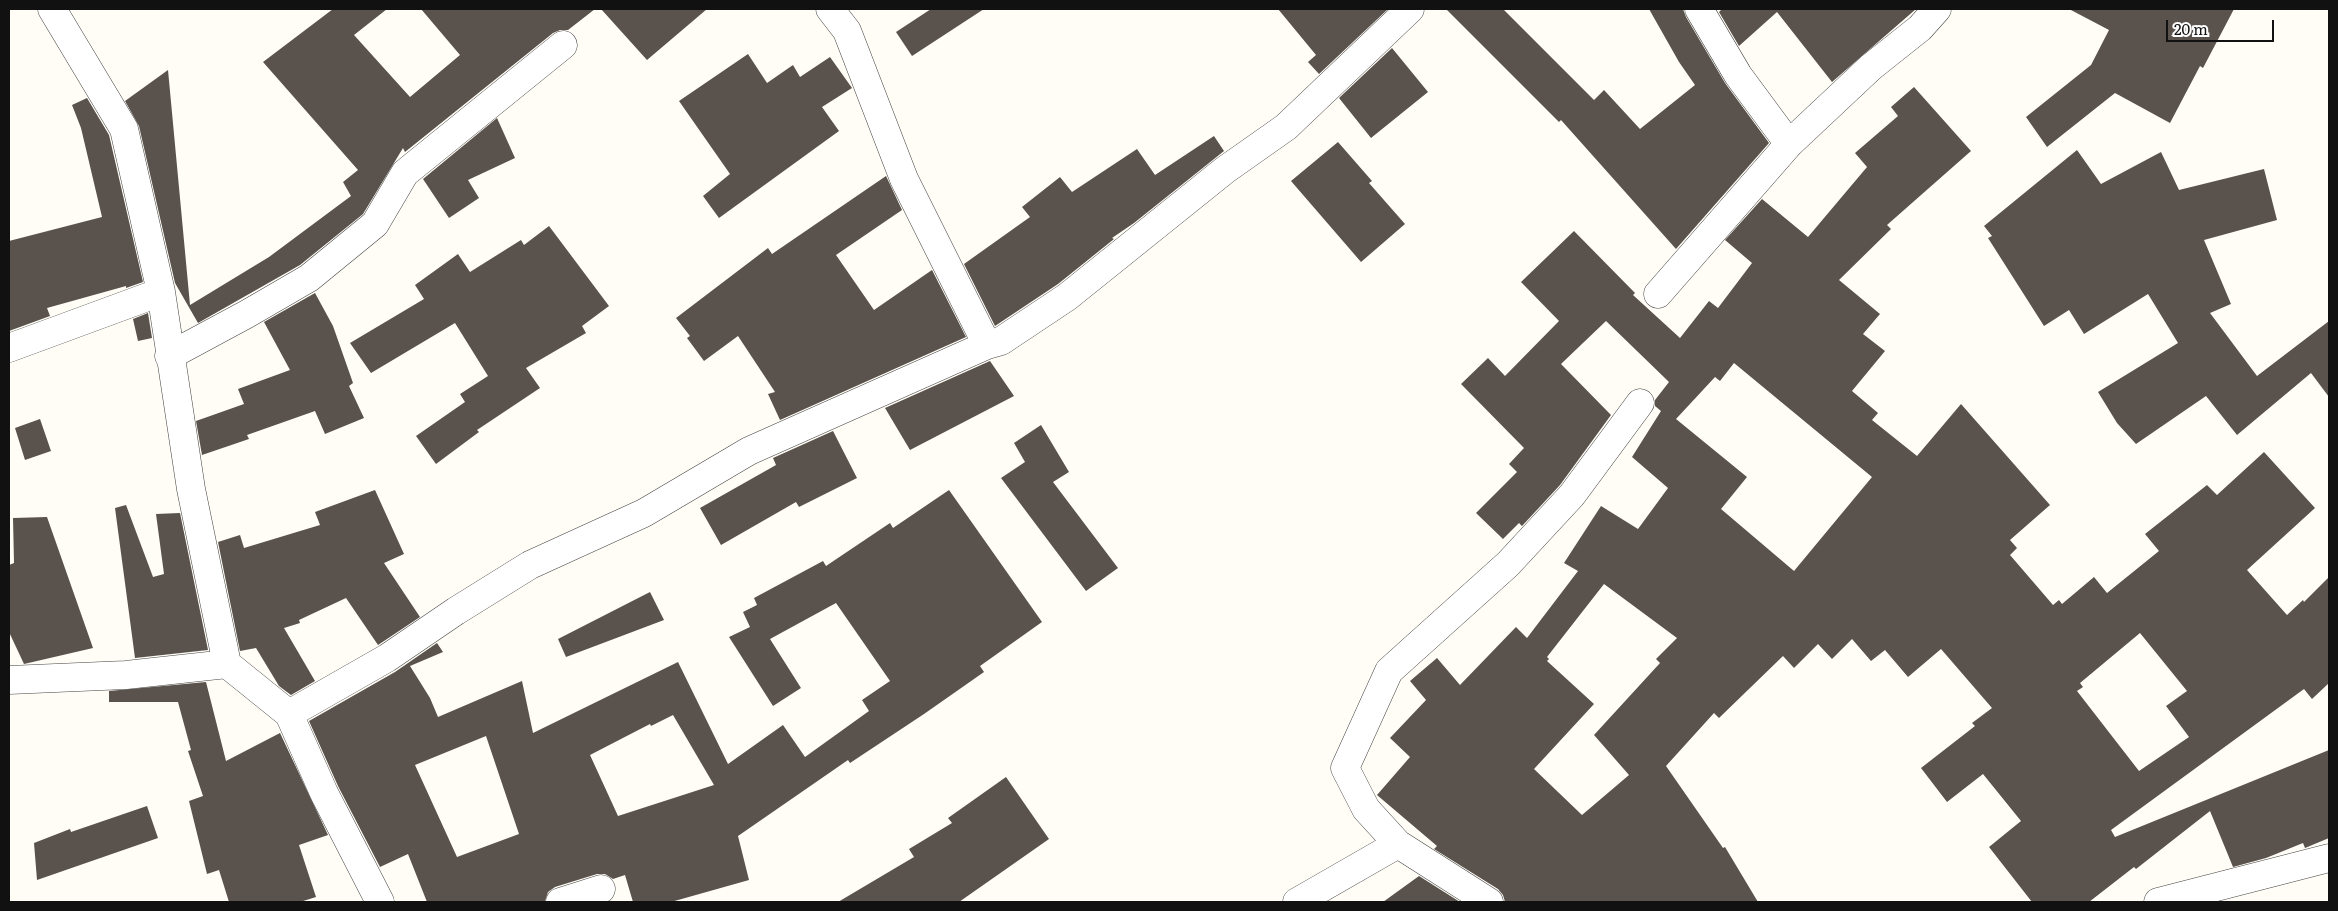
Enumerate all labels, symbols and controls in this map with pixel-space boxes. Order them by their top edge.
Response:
scale bar [2168,10,2276,42]
text: 20 m [2174,17,2208,40]

